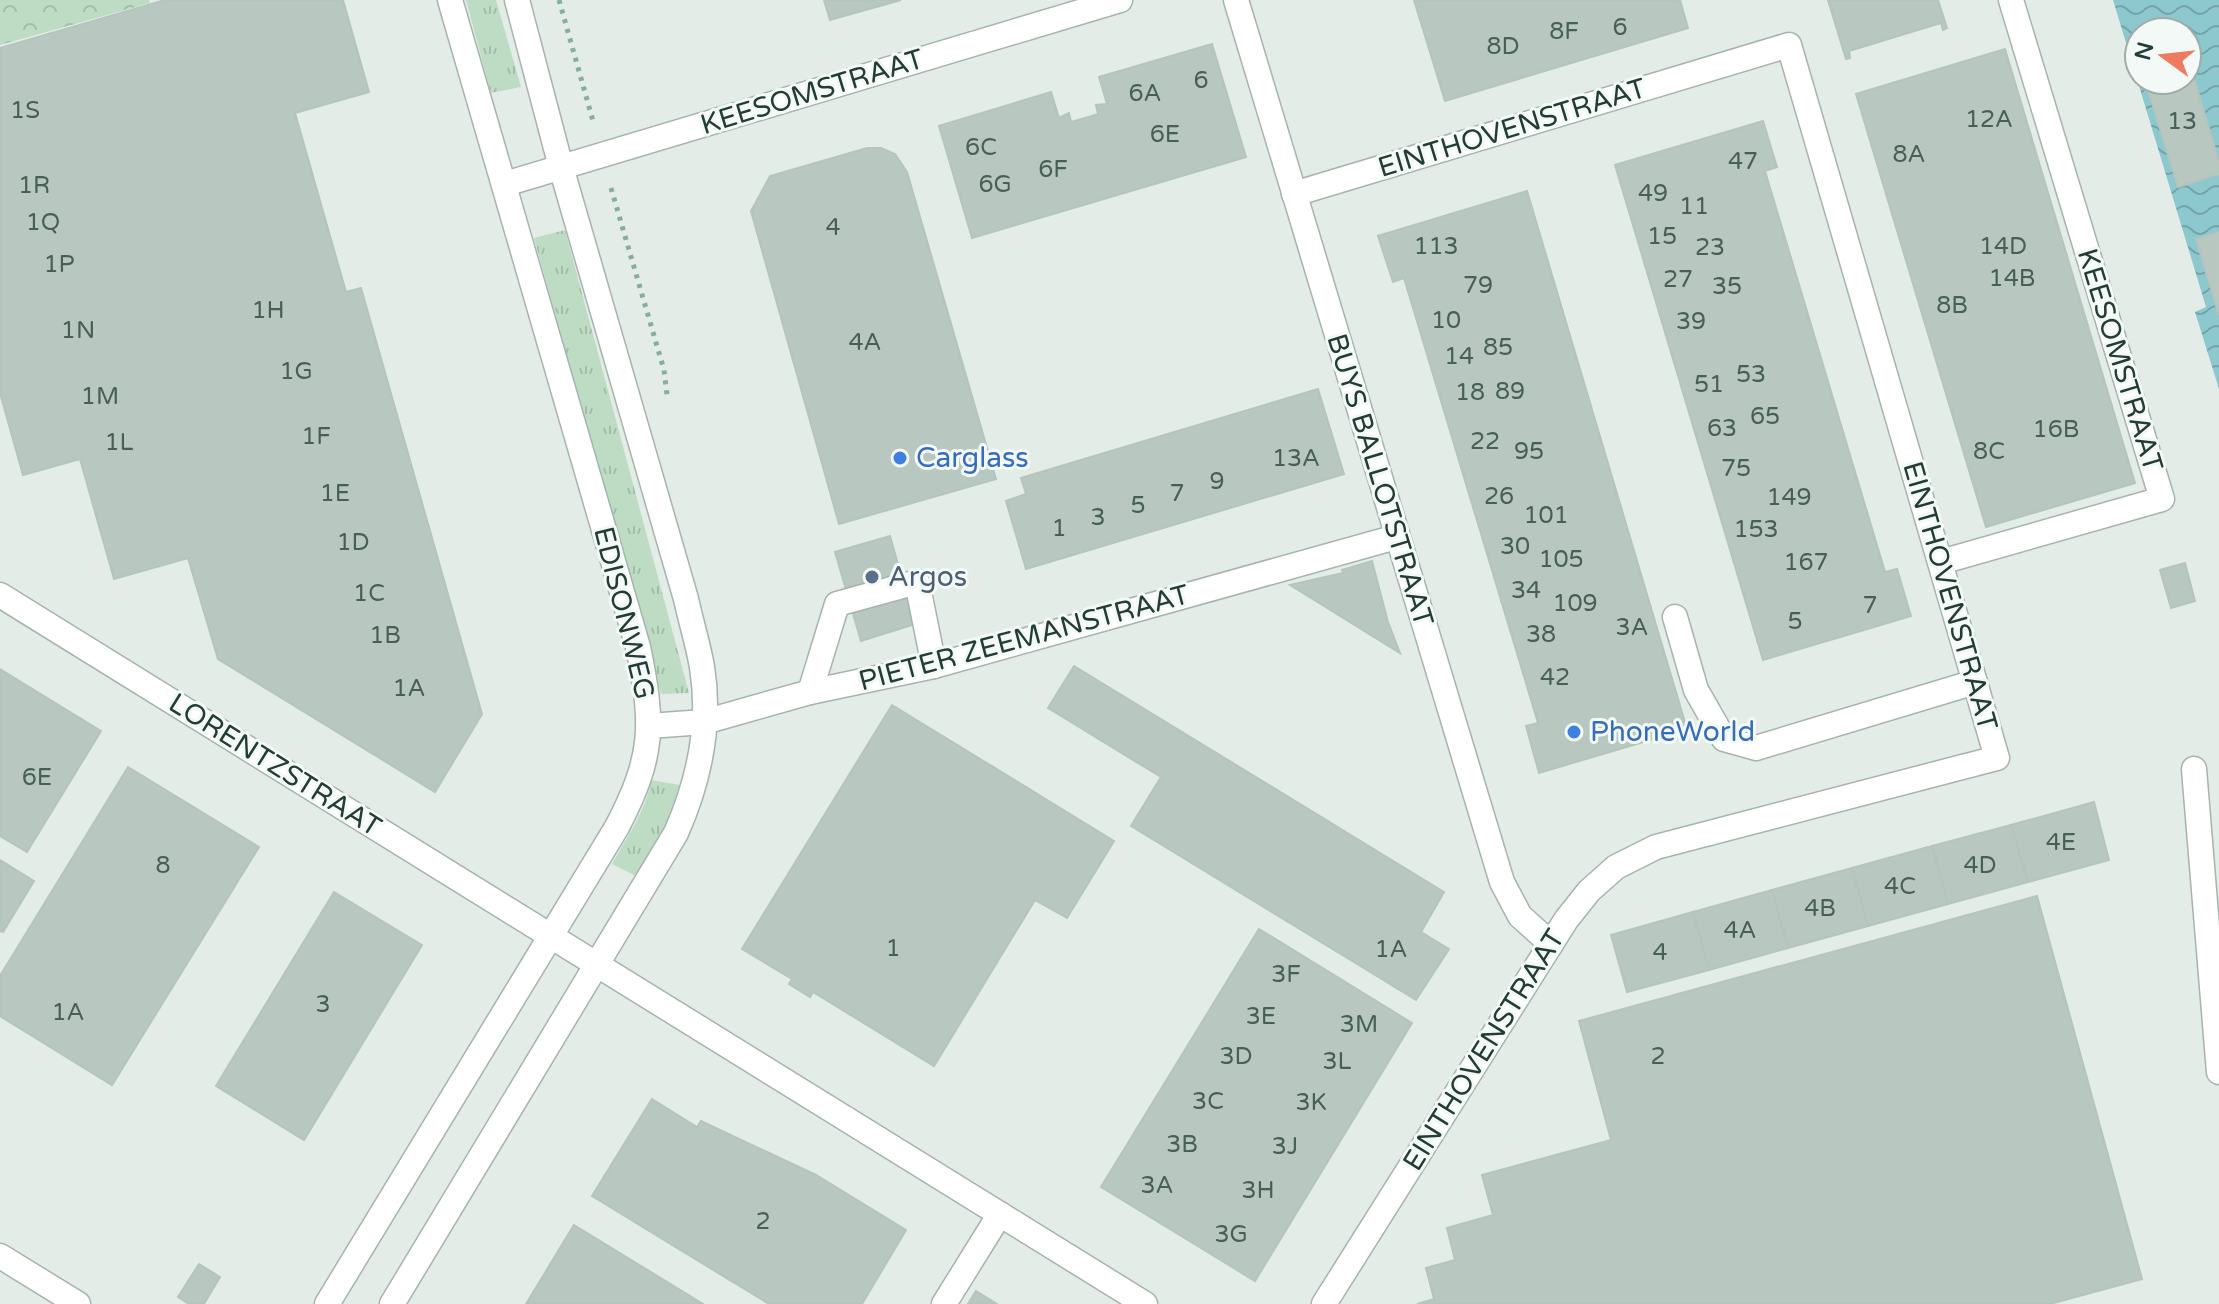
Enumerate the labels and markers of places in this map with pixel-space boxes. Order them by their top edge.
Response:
place label: Carglass [916,441,1029,475]
marker: Carglass [891,449,909,467]
place label: Argos [888,560,967,594]
marker: Argos [863,568,881,586]
place label: PhoneWorld [1590,715,1755,749]
marker: PhoneWorld [1565,723,1583,741]

